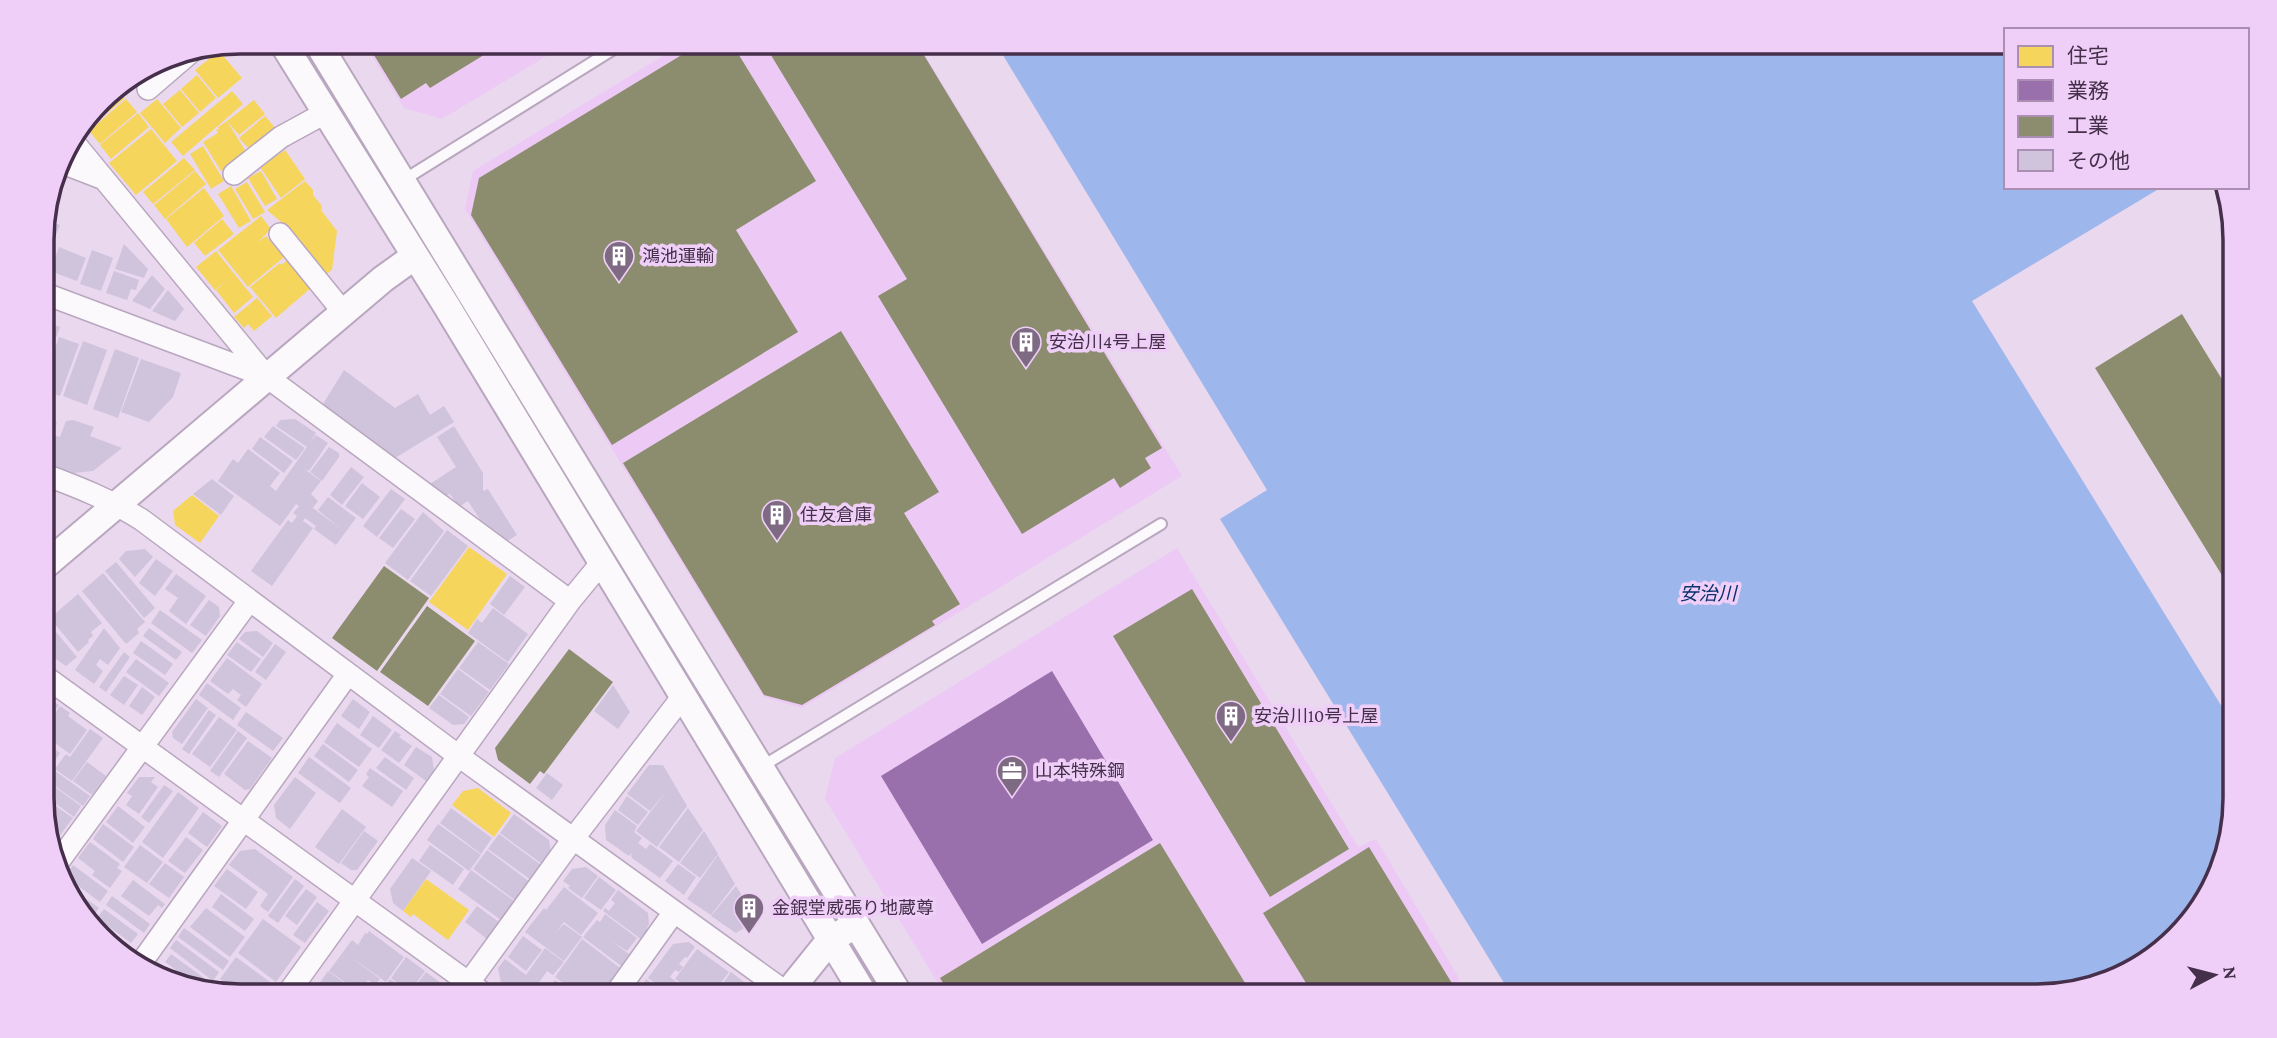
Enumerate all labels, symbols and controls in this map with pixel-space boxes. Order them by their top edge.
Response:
legend [2004,28,2249,189]
text: 住宅 [2067,44,2109,68]
text: 業務 [2067,79,2109,103]
text: 工業 [2067,114,2109,138]
text: その他 [2067,149,2130,173]
building icon: 鴻池運輸 [602,239,636,283]
place label: 鴻池運輸 [642,246,714,266]
building icon: 安治川4号上屋 [1009,325,1043,369]
place label: 安治川4号上屋 [1049,332,1166,352]
building icon: 住友倉庫 [760,498,794,542]
place label: 住友倉庫 [800,505,872,525]
water label: 安治川 [1679,583,1738,604]
building icon: 安治川10号上屋 [1214,699,1248,743]
place label: 安治川10号上屋 [1254,706,1378,726]
office icon: 山本特殊鋼 [995,754,1029,798]
place label: 山本特殊鋼 [1035,761,1125,781]
building icon: 金銀堂威張り地蔵尊 [732,891,766,935]
place label: 金銀堂威張り地蔵尊 [772,898,934,918]
north arrow [2179,940,2249,1010]
text: N [2219,965,2242,981]

